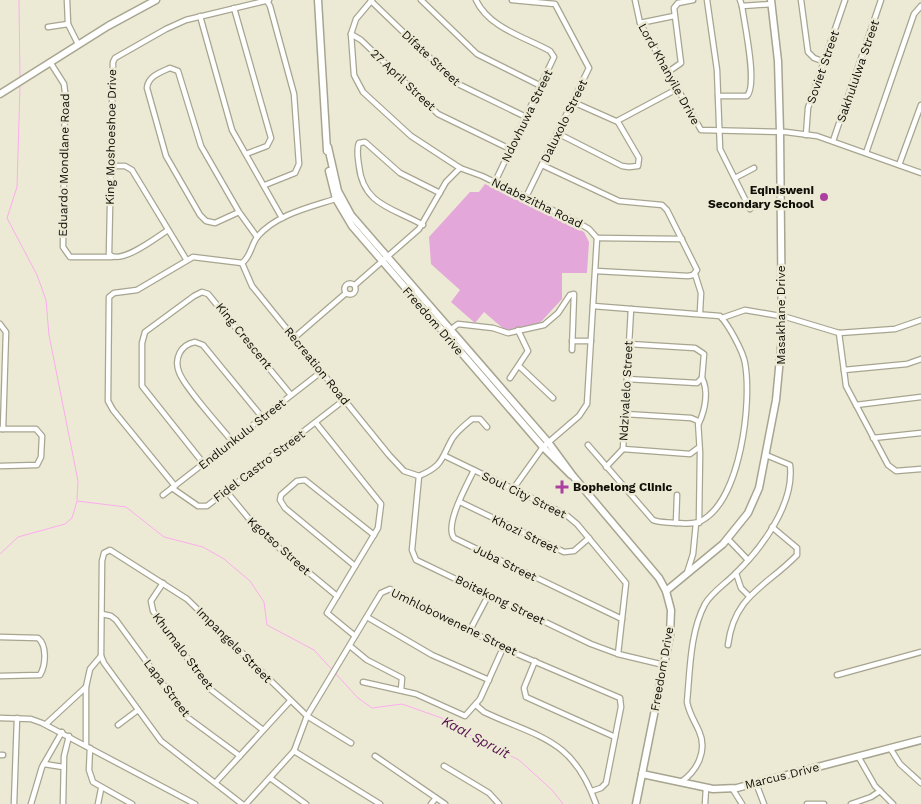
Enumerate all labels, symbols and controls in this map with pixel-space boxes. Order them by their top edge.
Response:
street label: Sakhululwa Street [834,18,882,124]
street label: Lord Khanyile Drive [635,21,703,127]
street label: Difate Street [399,27,463,89]
street label: Soviet Street [804,29,842,105]
street label: 27 April Street [368,46,438,114]
street label: Ndovhuwa Street [499,67,555,165]
street label: King Moshoeshoe Drive [103,69,119,205]
street label: Daluxolo Street [538,77,590,165]
street label: Eduardo Mondlane Road [56,93,72,237]
street label: Ndabezitha Road [489,175,585,231]
place label: Eqinisweni Secondary School [708,183,814,211]
marker: Eqinisweni Secondary School [818,191,830,203]
street label: Masakhane Drive [774,265,788,365]
street label: Freedom Drive [400,284,466,358]
street label: King Crescent [213,300,275,372]
street label: Recreation Road [281,324,353,408]
street label: Ndzivalelo Street [616,340,636,442]
street label: Endlunkulu Street [196,396,288,472]
street label: Fidel Castro Street [211,427,307,505]
street label: Soul City Street [479,468,569,522]
marker: Bophelong Clinic [555,480,569,494]
place label: Bophelong Clinic [573,480,673,494]
street label: Khozi Street [489,512,561,556]
street label: Kgotso Street [245,514,313,578]
street label: Juba Street [471,542,539,584]
street label: Boitekong Street [453,572,547,628]
street label: Umhlobowenene Street [389,585,519,659]
street label: Impangele Street [193,604,275,686]
street label: Khumalo Street [150,610,216,692]
street label: Freedom Drive [648,626,676,712]
street label: Lapa Street [141,657,193,719]
water label: Kaal Spruit [439,712,513,762]
street label: Marcus Drive [743,760,821,792]

